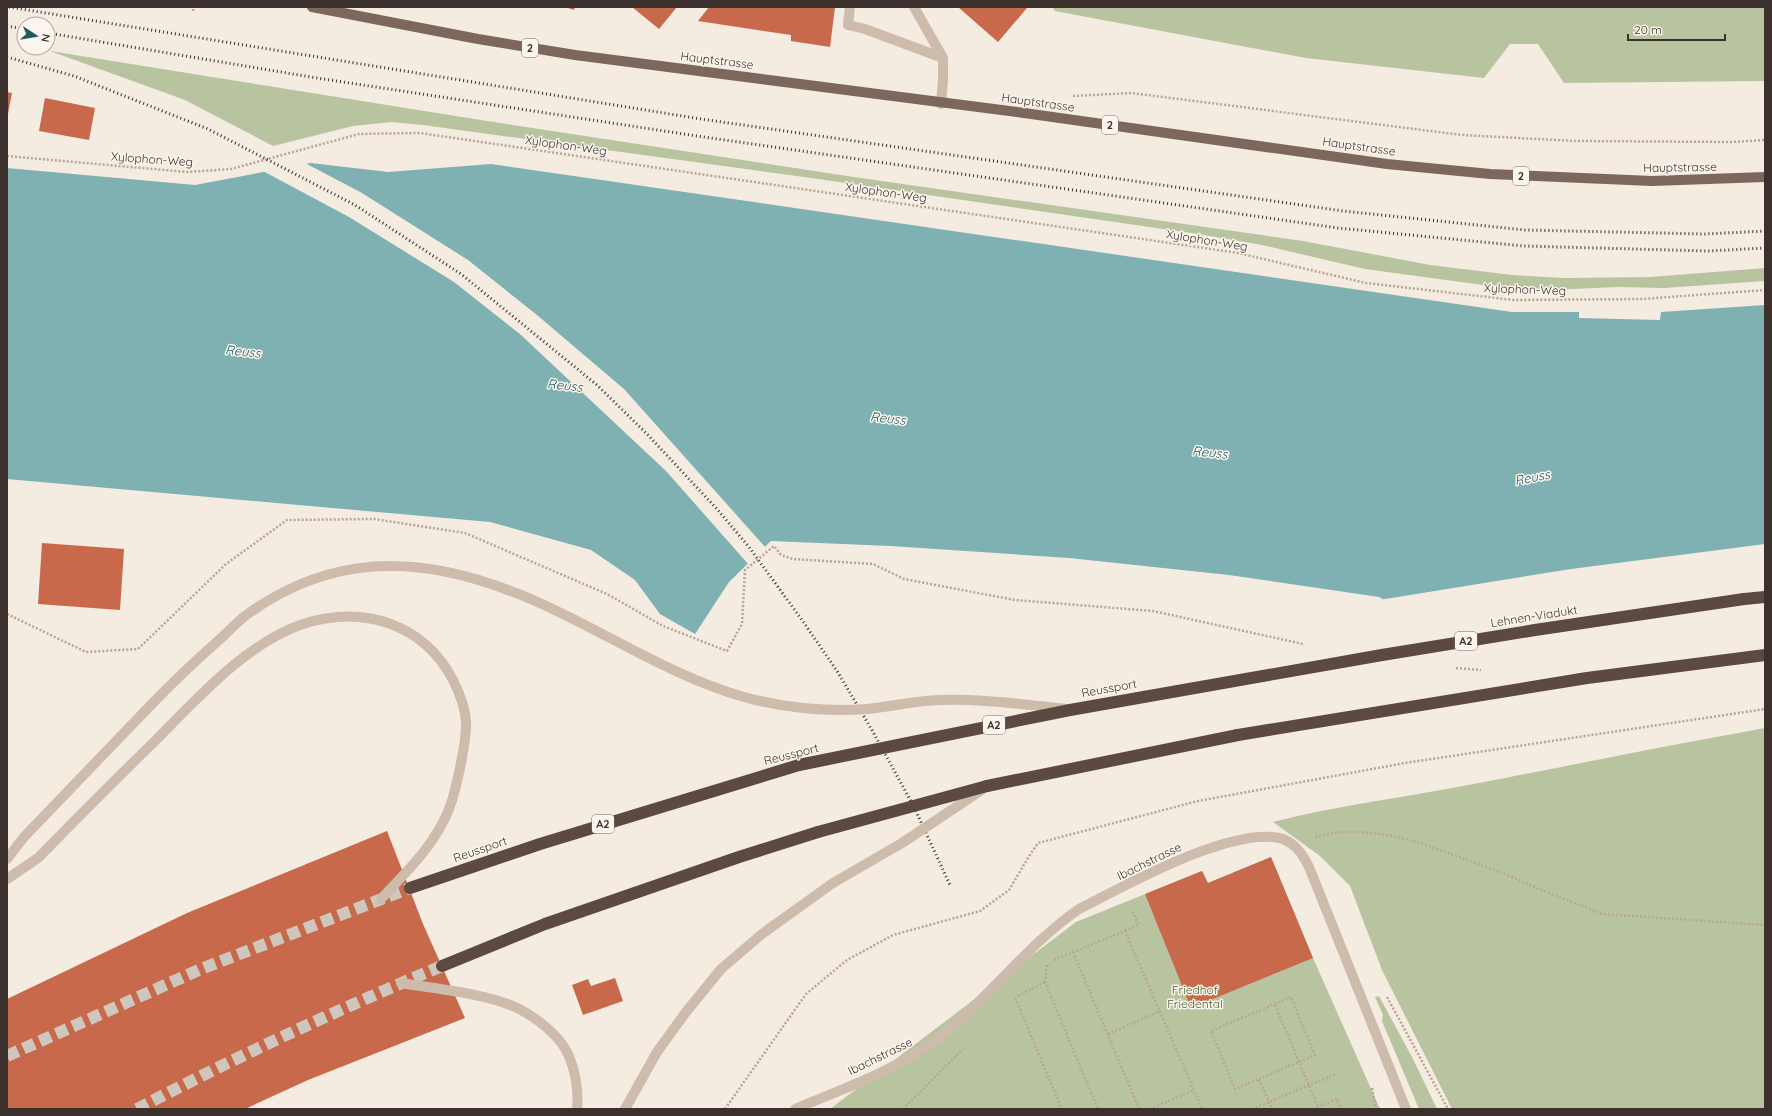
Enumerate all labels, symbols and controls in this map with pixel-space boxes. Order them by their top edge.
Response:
north arrow [16,16,56,56]
scale bar [1628,16,1725,42]
text: 20 m [1634,22,1662,37]
text: N [38,33,53,43]
road number: 2 [522,39,538,57]
street label: Hauptstrasse [680,48,755,72]
street label: Hauptstrasse [1000,89,1076,115]
road number: 2 [1102,116,1118,134]
street label: Xylophon-Weg [524,132,608,158]
street label: Hauptstrasse [1321,133,1397,159]
street label: Xylophon-Weg [110,149,194,169]
street label: Hauptstrasse [1643,159,1717,175]
road number: 2 [1513,167,1529,185]
street label: Xylophon-Weg [844,179,928,205]
street label: Xylophon-Weg [1165,226,1249,254]
street label: Xylophon-Weg [1484,280,1566,298]
water label: Reuss [224,341,262,361]
water label: Reuss [546,375,584,395]
water label: Reuss [869,408,907,428]
water label: Reuss [1191,442,1229,462]
water label: Reuss [1513,466,1552,488]
street label: Lehnen-Viadukt [1489,602,1579,630]
road number: A2 [1455,632,1477,650]
street label: Reussport [1080,676,1138,700]
road number: A2 [983,716,1005,734]
street label: Reussport [762,740,820,768]
road number: A2 [592,815,614,833]
street label: Reussport [451,833,509,865]
street label: Ibachstrasse [1114,839,1184,883]
park label: Friedhof Friedental [1167,982,1223,1011]
street label: Ibachstrasse [845,1034,915,1078]

